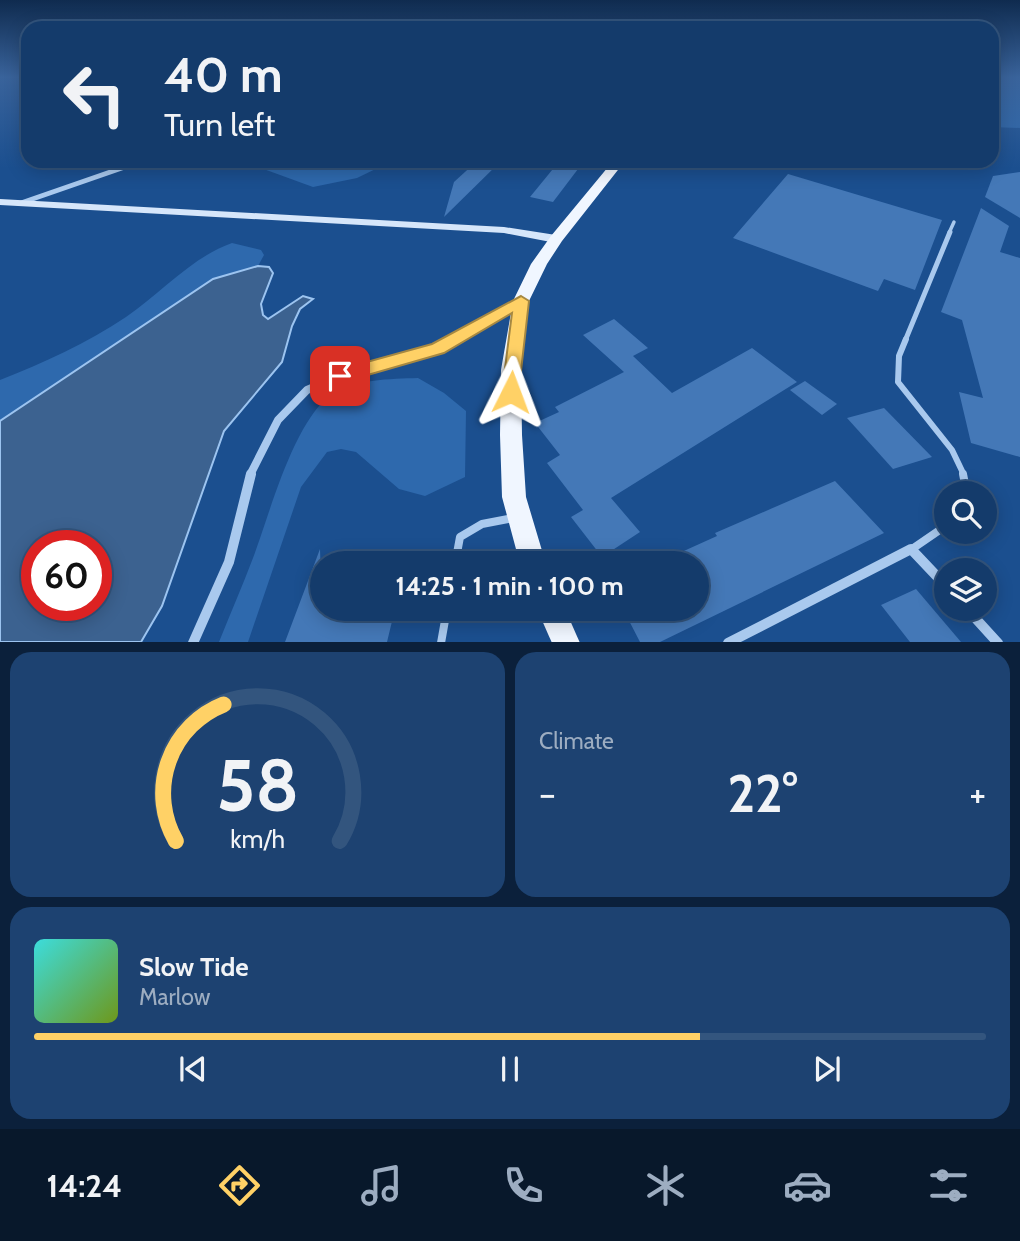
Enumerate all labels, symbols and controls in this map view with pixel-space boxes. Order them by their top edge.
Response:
text: 40 m [164,45,283,104]
icon: left [49,49,140,140]
text: Turn left [164,105,275,144]
pin [310,346,370,406]
position arrow [474,355,548,429]
icon: arrive [321,357,359,395]
map controls [934,481,997,621]
button: search [934,481,997,544]
speed limit sign: 60 [21,530,112,621]
button: layers [934,558,997,621]
text: 14:25 · 1 min · 100 m [395,570,624,602]
text: Climate [539,727,614,755]
text: 58 [216,741,299,829]
text: 22° [727,762,798,825]
text: − [539,770,556,817]
text: + [969,770,986,817]
text: km/h [230,823,285,853]
text: Slow Tide [139,951,249,983]
text: Marlow [139,983,210,1011]
icon: previous [174,1050,212,1088]
icon: pause [491,1050,529,1088]
icon: next [808,1050,846,1088]
icon: directions [215,1161,264,1210]
icon: music [357,1161,406,1210]
icon: phone [499,1161,548,1210]
icon: climate [641,1161,690,1210]
icon: car [783,1161,832,1210]
icon: filters [924,1161,973,1210]
text: 14:24 [46,1166,122,1205]

